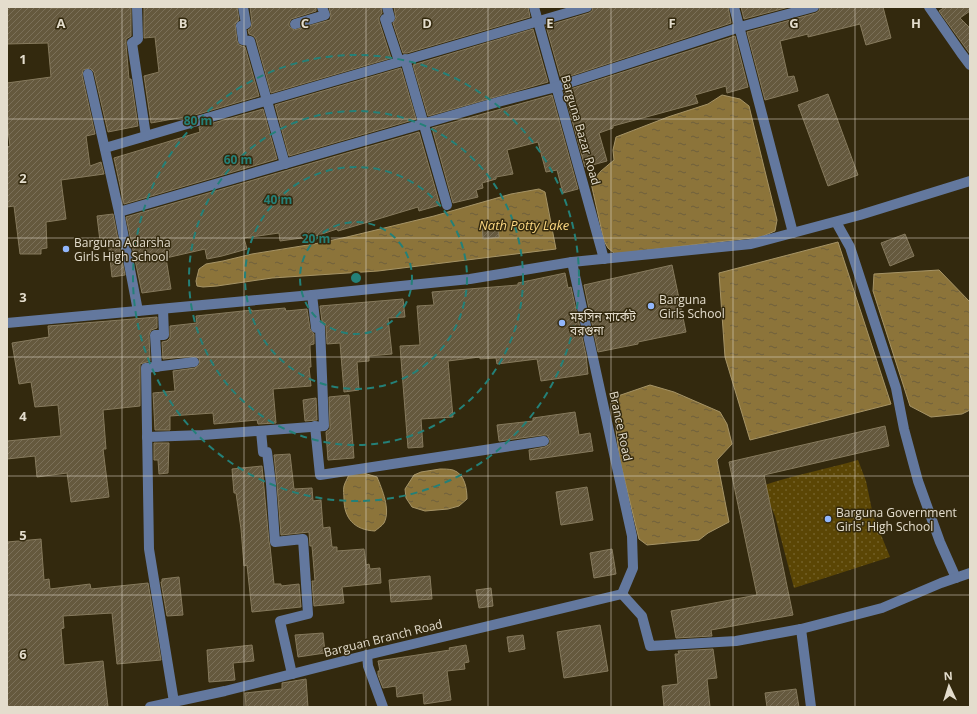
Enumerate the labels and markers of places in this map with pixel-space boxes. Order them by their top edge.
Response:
place label: Barguna Adarsha Girls High School [74,234,171,265]
marker: Barguna Adarsha Girls High School [61,244,71,254]
centre of rings [349,271,363,285]
place label: Barguna Girls School [659,291,725,322]
marker: Barguna Girls School [646,301,656,311]
place label: মহসিন মার্কেট বরগুনা [569,308,636,339]
marker: মহসিন মার্কেট বরগুনা [557,318,567,328]
place label: Barguna Government Girls' High School [836,504,957,535]
marker: Barguna Government Girls' High School [823,514,833,524]

